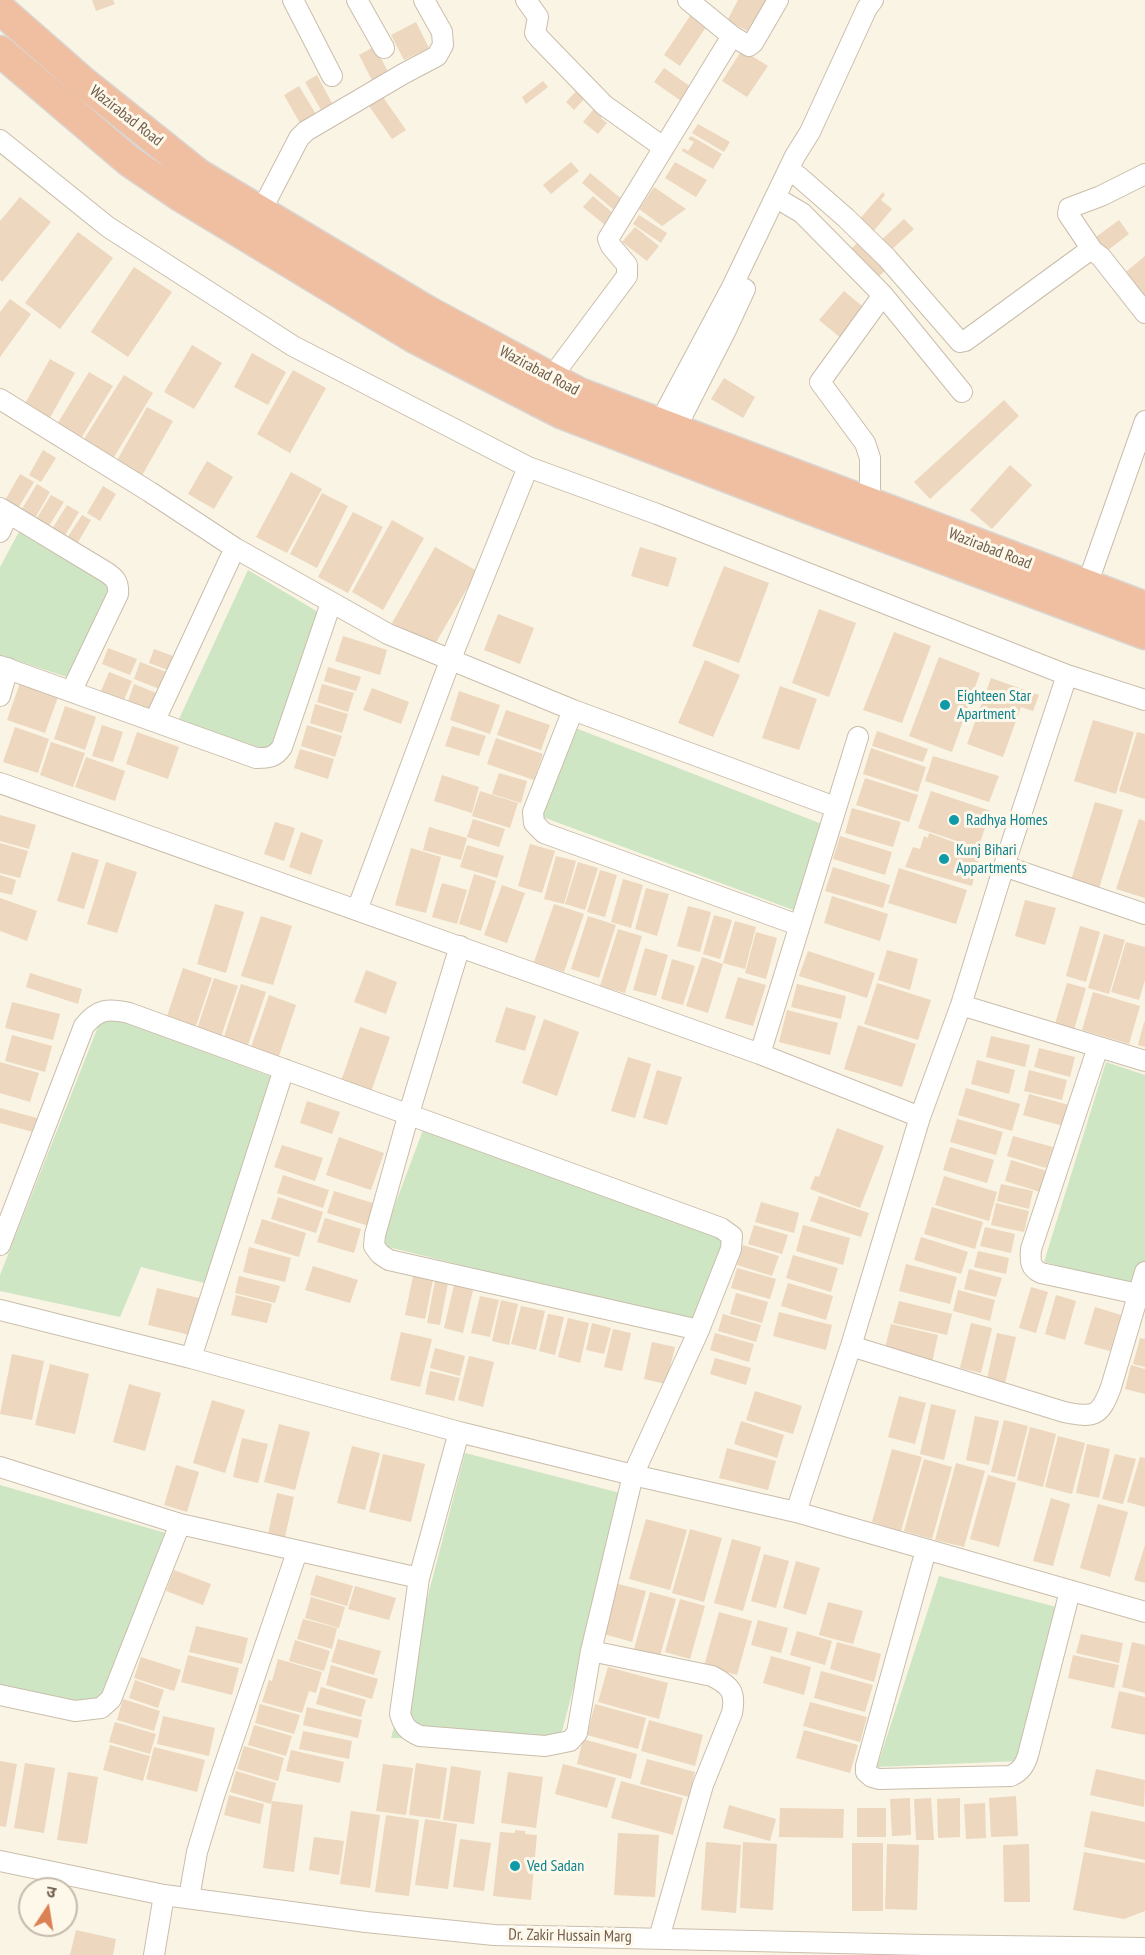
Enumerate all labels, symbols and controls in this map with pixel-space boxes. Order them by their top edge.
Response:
street label: Wazirabad Road [86,81,166,151]
street label: Wazirabad Road [496,342,582,400]
street label: Wazirabad Road [946,524,1034,574]
place label: Eighteen Star Apartment [957,686,1031,724]
marker: Eighteen Star Apartment [938,698,952,712]
place label: Radhya Homes [966,810,1048,830]
marker: Radhya Homes [947,813,961,827]
place label: Kunj Bihari Appartments [956,840,1027,878]
marker: Kunj Bihari Appartments [937,852,951,866]
place label: Ved Sadan [527,1856,584,1876]
marker: Ved Sadan [508,1859,522,1873]
north arrow [18,1877,78,1937]
text: उ [45,1881,58,1902]
street label: Dr. Zakir Hussain Marg [508,1925,632,1947]

